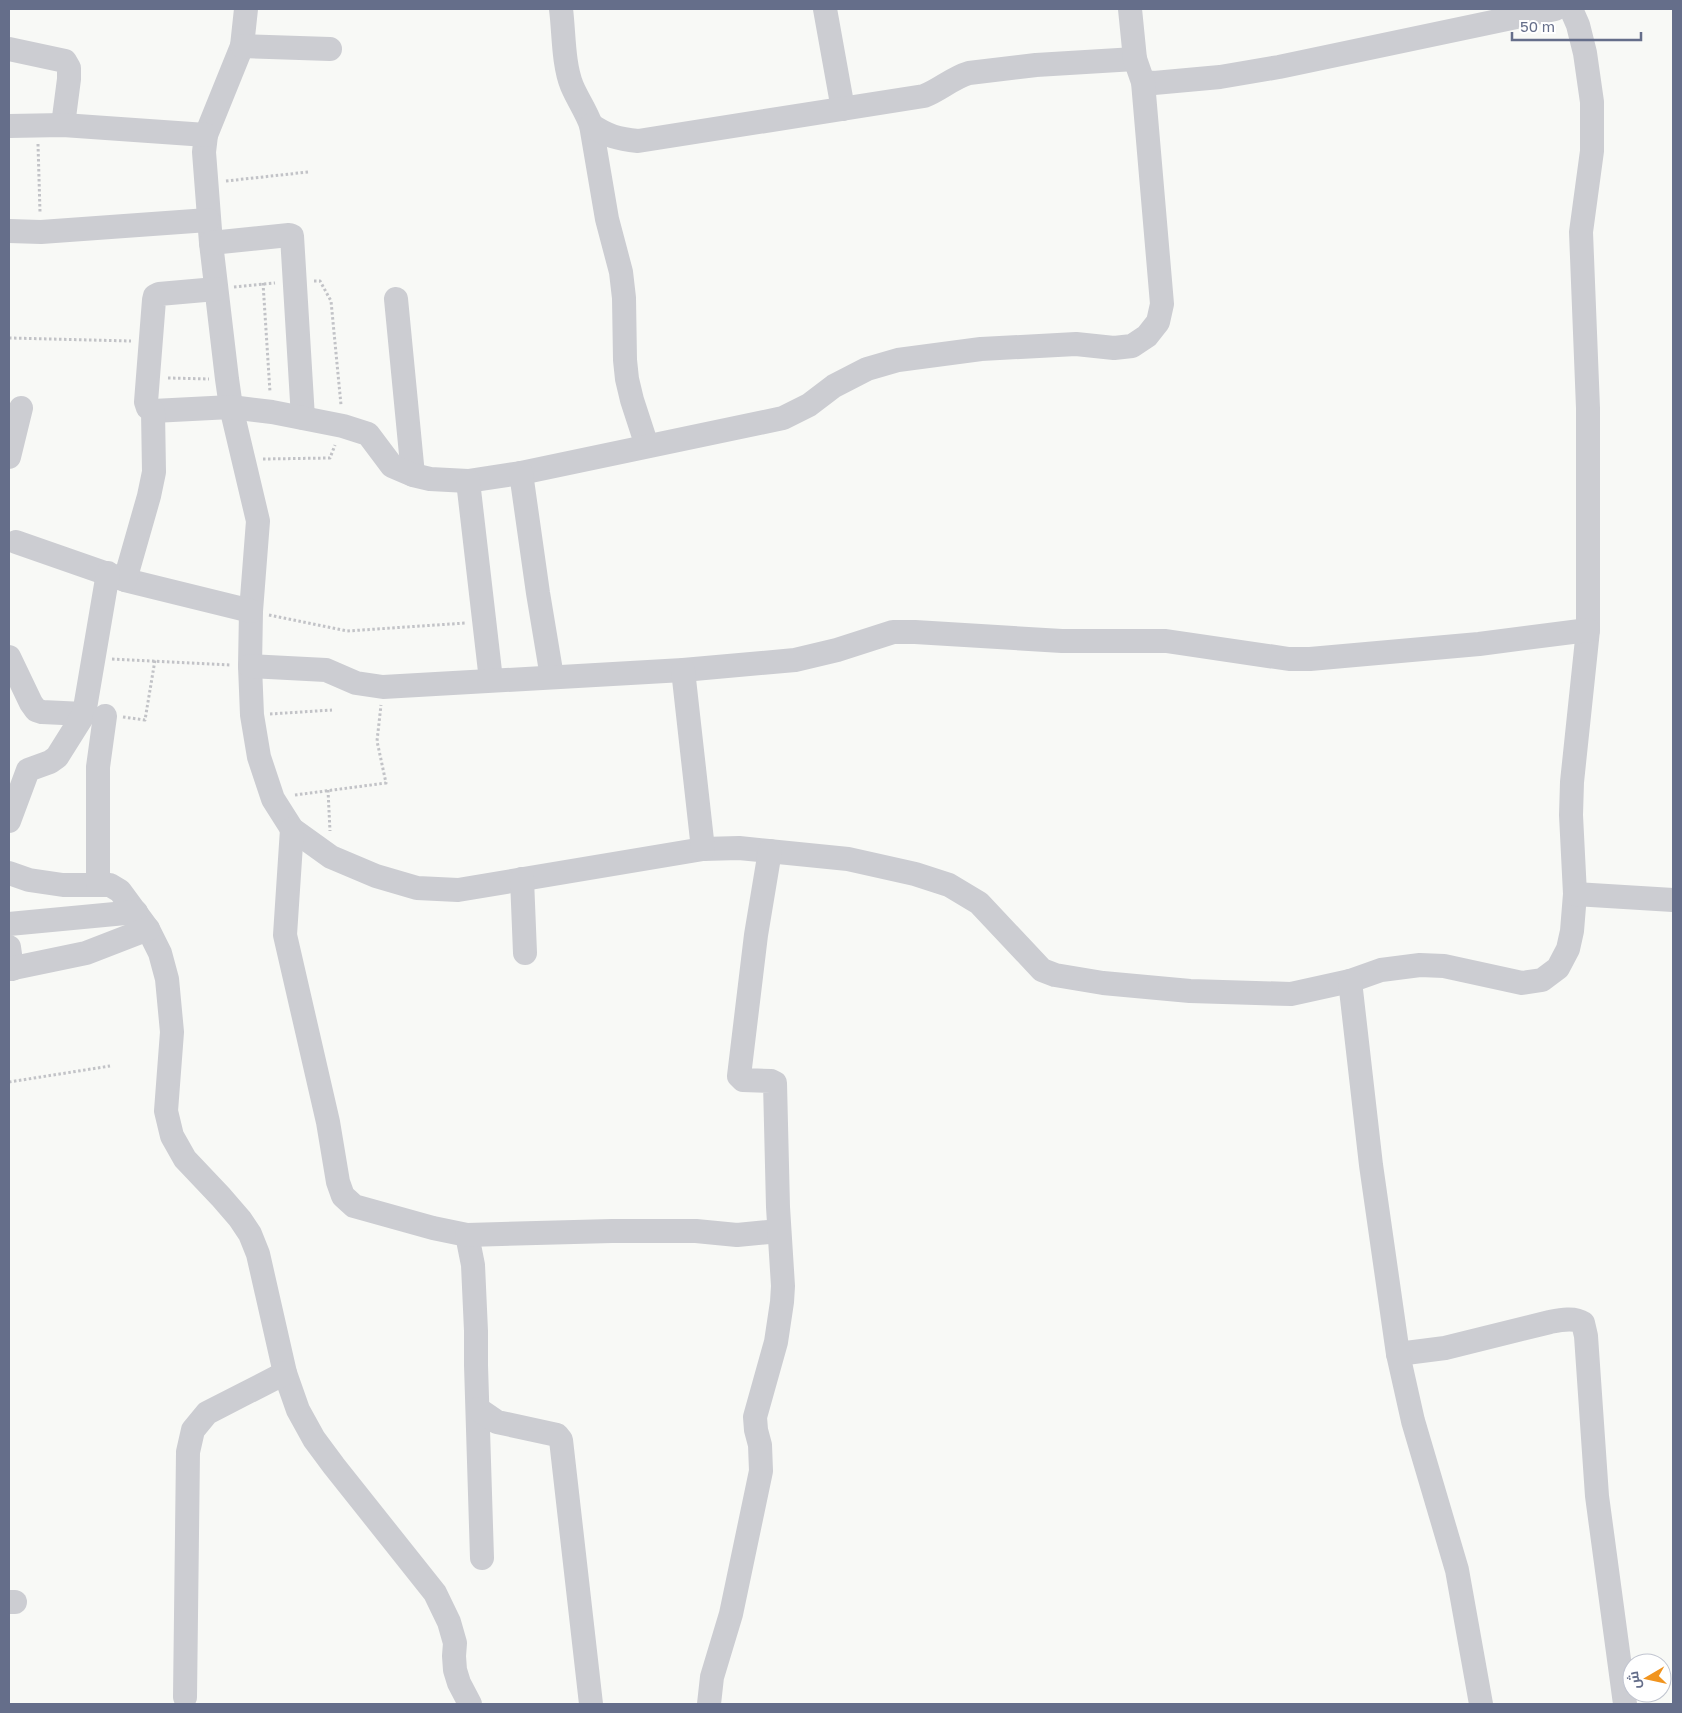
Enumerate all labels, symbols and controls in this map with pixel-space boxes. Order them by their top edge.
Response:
scale bar [1512,10,1641,42]
text: 50 m [1520,17,1555,35]
north arrow [1622,1653,1672,1703]
text: ش [1624,1670,1644,1690]

